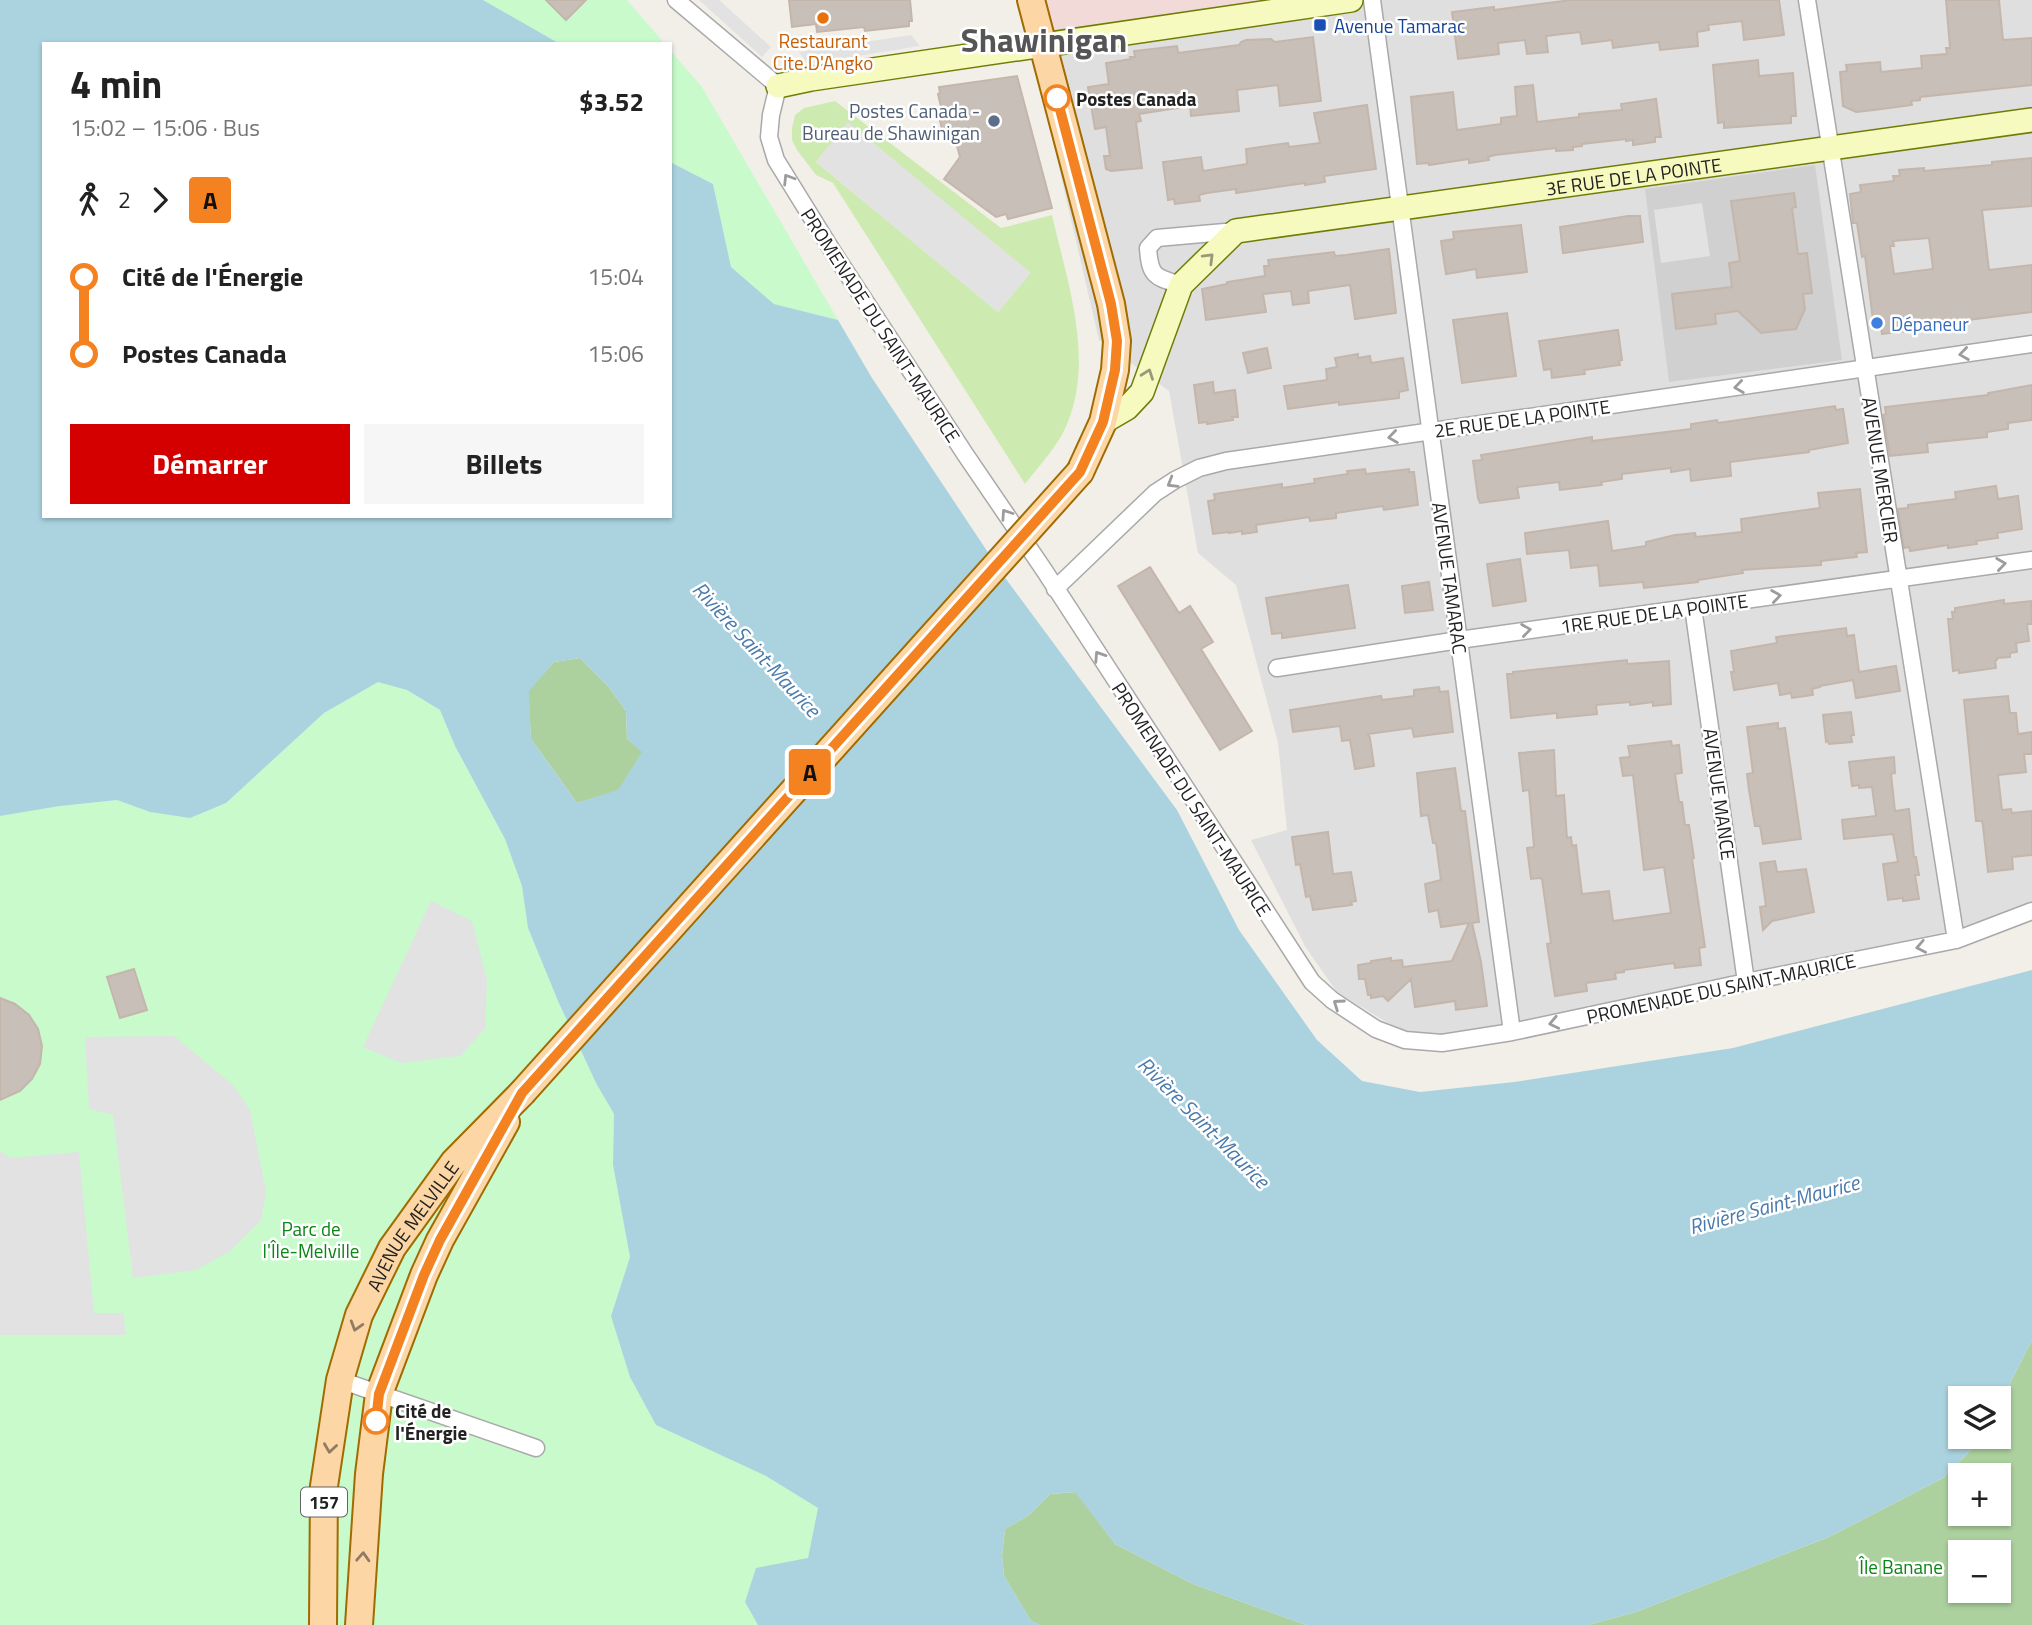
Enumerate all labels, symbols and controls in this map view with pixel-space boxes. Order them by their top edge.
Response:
marker: Restaurant Cite D'Angko [815,10,831,26]
place label: Avenue Tamarac [1334,11,1465,40]
district label: Shawinigan [961,15,1127,65]
marker: Avenue Tamarac [1312,17,1328,33]
place label: Restaurant Cite D'Angko [773,26,873,77]
text: 4 min [70,55,162,113]
text: $3.52 [579,82,644,121]
place label: Postes Canada [1076,84,1197,113]
marker: Postes Canada [1044,85,1070,111]
place label: Postes Canada - Bureau de Shawinigan [802,96,980,147]
text: 15:02 – 15:06 · Bus [70,110,260,145]
marker: Postes Canada - Bureau de Shawinigan [986,113,1002,129]
street label: 3E RUE DE LA POINTE [1544,149,1723,202]
one-way arrow [783,174,796,187]
icon: walk [70,181,108,219]
icon: forward [141,181,179,219]
text: 2 [118,182,131,217]
text: A [203,182,217,218]
street label: PROMENADE DU SAINT-MAURICE [794,202,968,448]
one-way arrow [1200,253,1213,266]
text: Cité de l'Énergie [122,257,303,296]
text: 15:04 [587,259,644,294]
place label: Dépaneur [1891,309,1969,338]
marker: Dépaneur [1869,315,1885,331]
text: Postes Canada [122,334,287,373]
text: 15:06 [587,336,644,371]
one-way arrow [1959,347,1970,362]
one-way arrow [1140,369,1154,381]
one-way arrow [1733,379,1745,394]
street label: 2E RUE DE LA POINTE [1432,391,1612,445]
street label: AVENUE MERCIER [1855,395,1907,545]
button: Démarrer [70,424,350,504]
button: Billets [364,424,644,504]
one-way arrow [1387,429,1399,444]
one-way arrow [1166,474,1179,487]
street label: AVENUE TAMARAC [1425,500,1475,656]
one-way arrow [1001,508,1014,521]
one-way arrow [1995,557,2007,572]
water label: Rivière Saint-Maurice [686,574,829,725]
street label: 1RE RUE DE LA POINTE [1558,585,1750,641]
one-way arrow [1770,588,1782,603]
one-way arrow [1521,623,1532,638]
one-way arrow [1095,651,1108,664]
street label: PROMENADE DU SAINT-MAURICE [1105,676,1279,922]
street label: AVENUE MANCE [1696,726,1744,862]
line badge: A [787,749,833,795]
text: A [803,754,817,790]
one-way arrow [1915,939,1927,954]
street label: PROMENADE DU SAINT-MAURICE [1584,945,1858,1031]
one-way arrow [1333,999,1346,1012]
one-way arrow [1548,1015,1560,1029]
water label: Rivière Saint-Maurice [1131,1049,1278,1196]
street label: AVENUE MELVILLE [359,1154,465,1296]
water label: Rivière Saint-Maurice [1685,1166,1864,1242]
park label: Parc de l'Île-Melville [263,1214,359,1265]
one-way arrow [350,1320,365,1332]
map controls [1948,1386,2011,1603]
button: layers [1948,1386,2011,1449]
place label: Cité de l'Énergie [395,1396,468,1447]
marker: Cité de l'Énergie [363,1408,389,1434]
one-way arrow [323,1442,338,1454]
button: + [1948,1463,2011,1526]
road number: 157 [301,1488,347,1517]
button: − [1948,1540,2011,1603]
one-way arrow [355,1551,370,1562]
park label: Île Banane [1858,1552,1943,1581]

